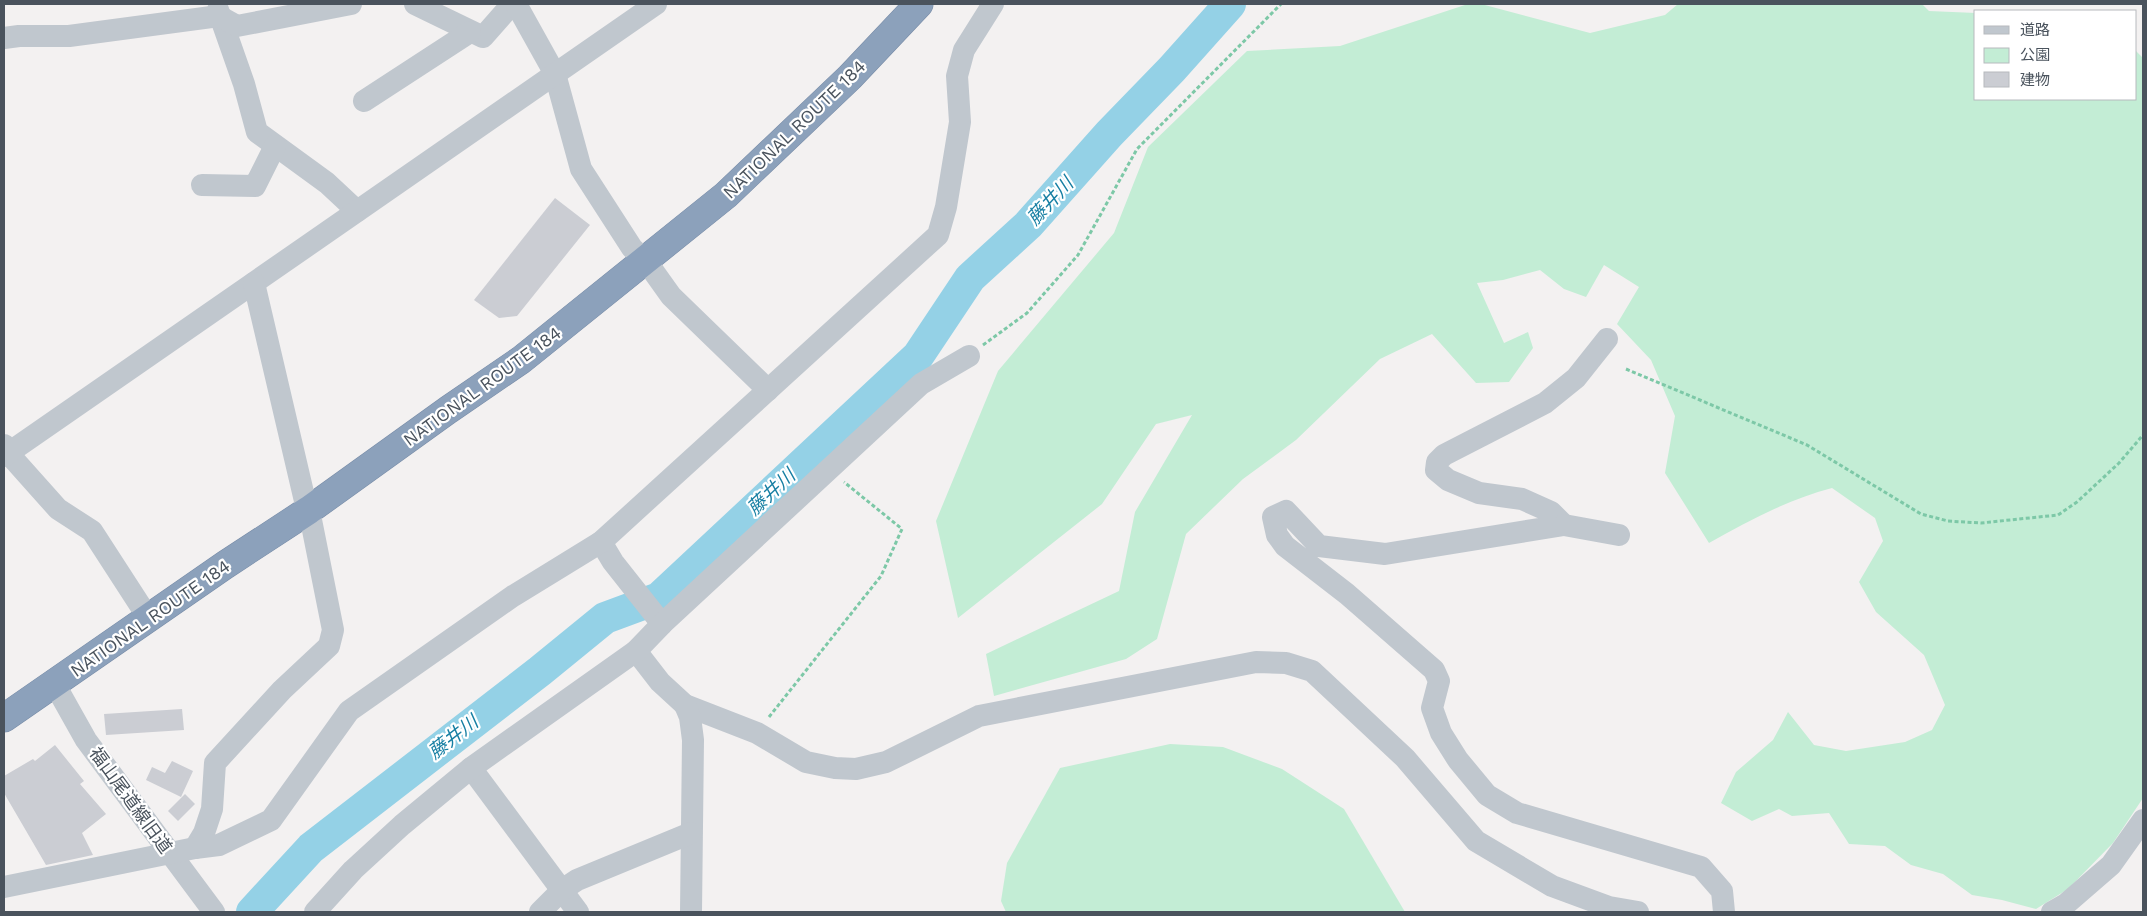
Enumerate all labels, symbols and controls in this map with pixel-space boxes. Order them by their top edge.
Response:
legend [1974,10,2137,100]
text: 道路 [2020,21,2050,39]
text: 公園 [2020,46,2050,64]
street label: NATIONAL ROUTE 184 [718,55,870,203]
text: 建物 [2020,71,2050,89]
water label: 藤井川 [1022,171,1079,230]
street label: NATIONAL ROUTE 184 [399,322,565,450]
water label: 藤井川 [742,463,801,520]
street label: NATIONAL ROUTE 184 [66,555,234,681]
water label: 藤井川 [423,709,484,764]
street label: 福山尾道線旧道 [85,743,177,857]

